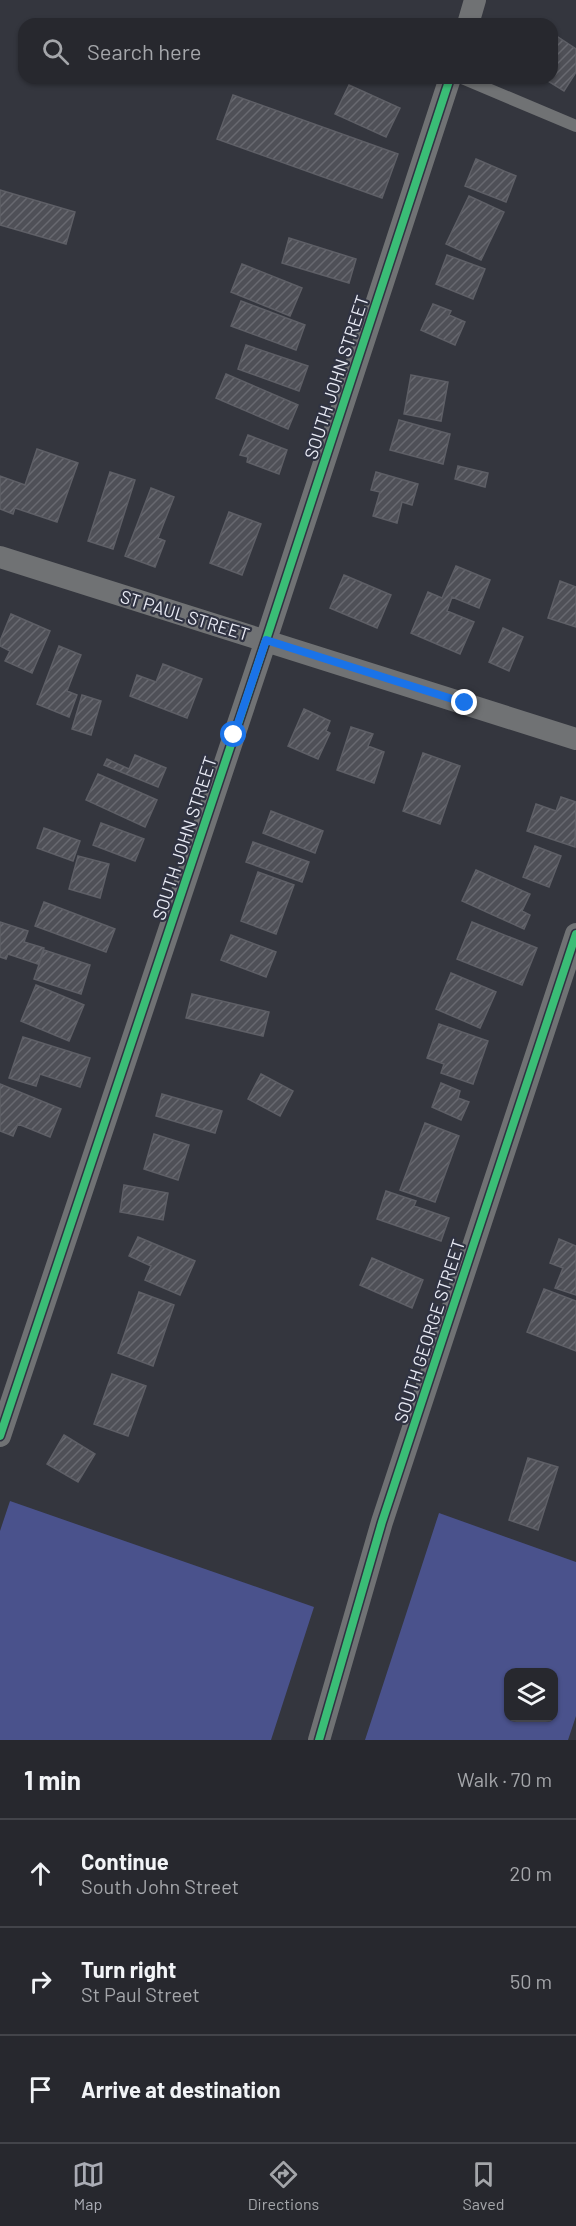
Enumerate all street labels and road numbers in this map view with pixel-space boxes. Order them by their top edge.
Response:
street label: SOUTH JOHN STREET [299,292,373,462]
street label: ST PAUL STREET [118,585,252,645]
street label: SOUTH JOHN STREET [147,753,221,923]
street label: SOUTH GEORGE STREET [389,1236,469,1426]

